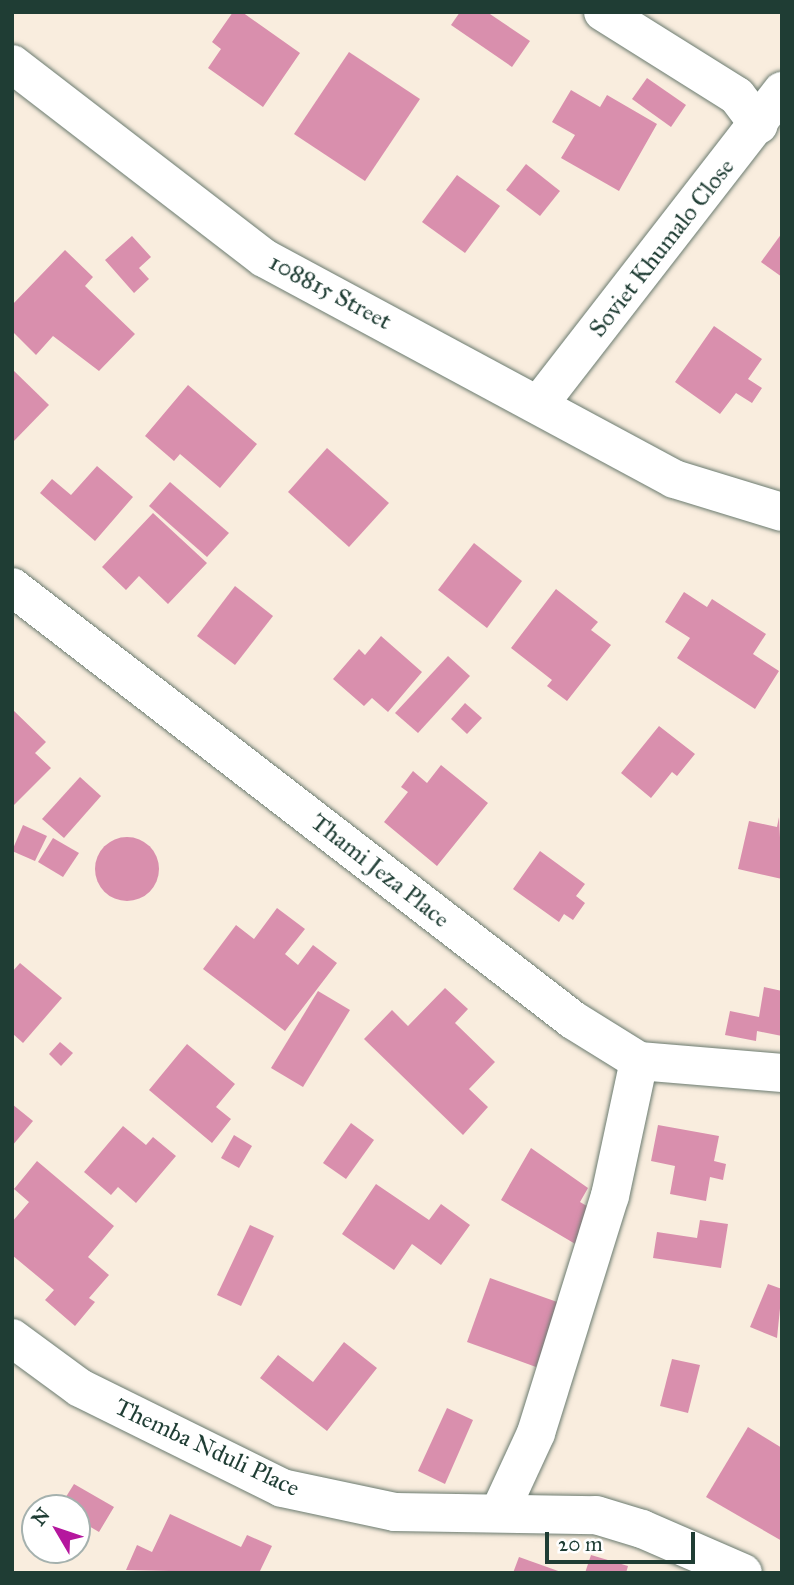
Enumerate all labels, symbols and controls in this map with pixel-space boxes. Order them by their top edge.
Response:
street label: Soviet Khumalo Close [583,153,741,343]
street label: 108815 Street [264,248,396,336]
street label: Thami Jeza Place [305,808,455,934]
street label: Themba Nduli Place [110,1393,304,1503]
north arrow [21,1494,91,1564]
text: N [27,1503,55,1530]
scale bar [549,1518,700,1562]
text: 20 m [558,1531,603,1557]

